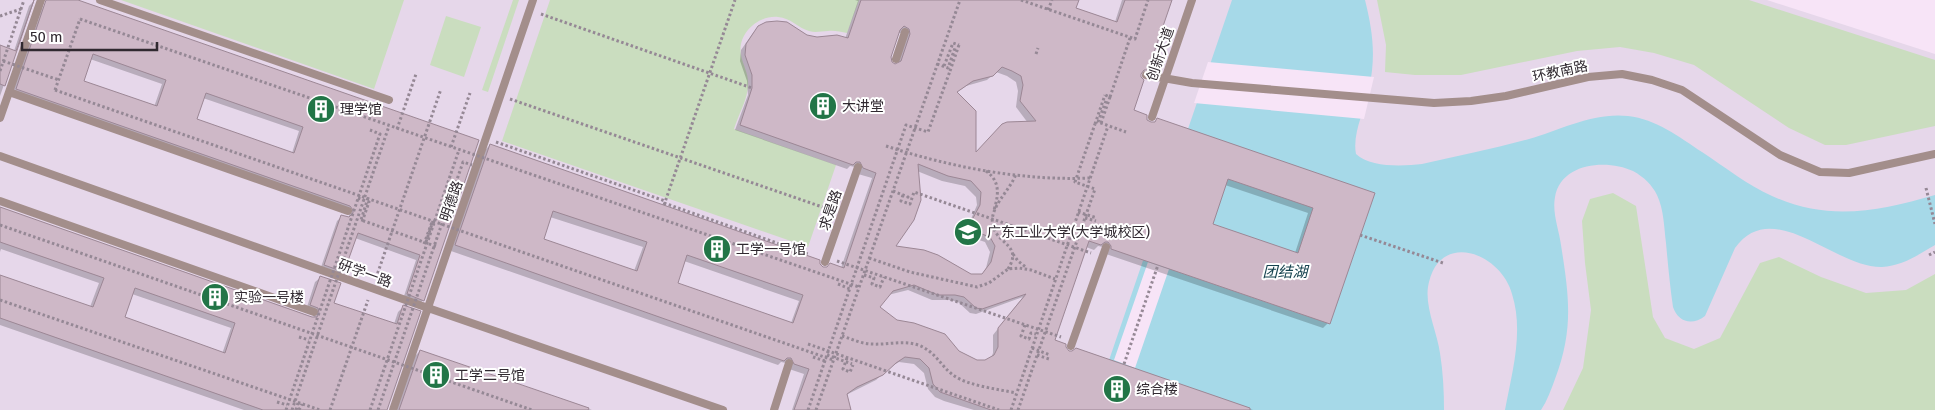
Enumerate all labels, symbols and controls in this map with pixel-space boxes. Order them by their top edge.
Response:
scale bar [22,20,158,52]
street label: 创新大道 [1143,25,1178,83]
text: 50 m [30,28,63,46]
street label: 环教南路 [1531,57,1589,86]
building icon: 大讲堂 [808,91,838,121]
building icon: 理学馆 [306,94,336,124]
place label: 大讲堂 [842,98,884,115]
place label: 理学馆 [340,101,382,118]
street label: 明德路 [437,179,466,224]
street label: 求是路 [816,188,845,233]
school or university icon: 广东工业大学(大学城校区) [953,217,983,247]
place label: 广东工业大学(大学城校区) [987,224,1150,241]
building icon: 工学一号馆 [702,234,732,264]
place label: 工学一号馆 [736,241,806,258]
street label: 研学一路 [336,256,394,291]
water label: 团结湖 [1262,263,1309,281]
building icon: 实验一号楼 [200,282,230,312]
place label: 实验一号楼 [234,289,304,306]
building icon: 工学二号馆 [421,360,451,390]
place label: 工学二号馆 [455,367,525,384]
building icon: 综合楼 [1102,374,1132,404]
place label: 综合楼 [1136,381,1178,398]

